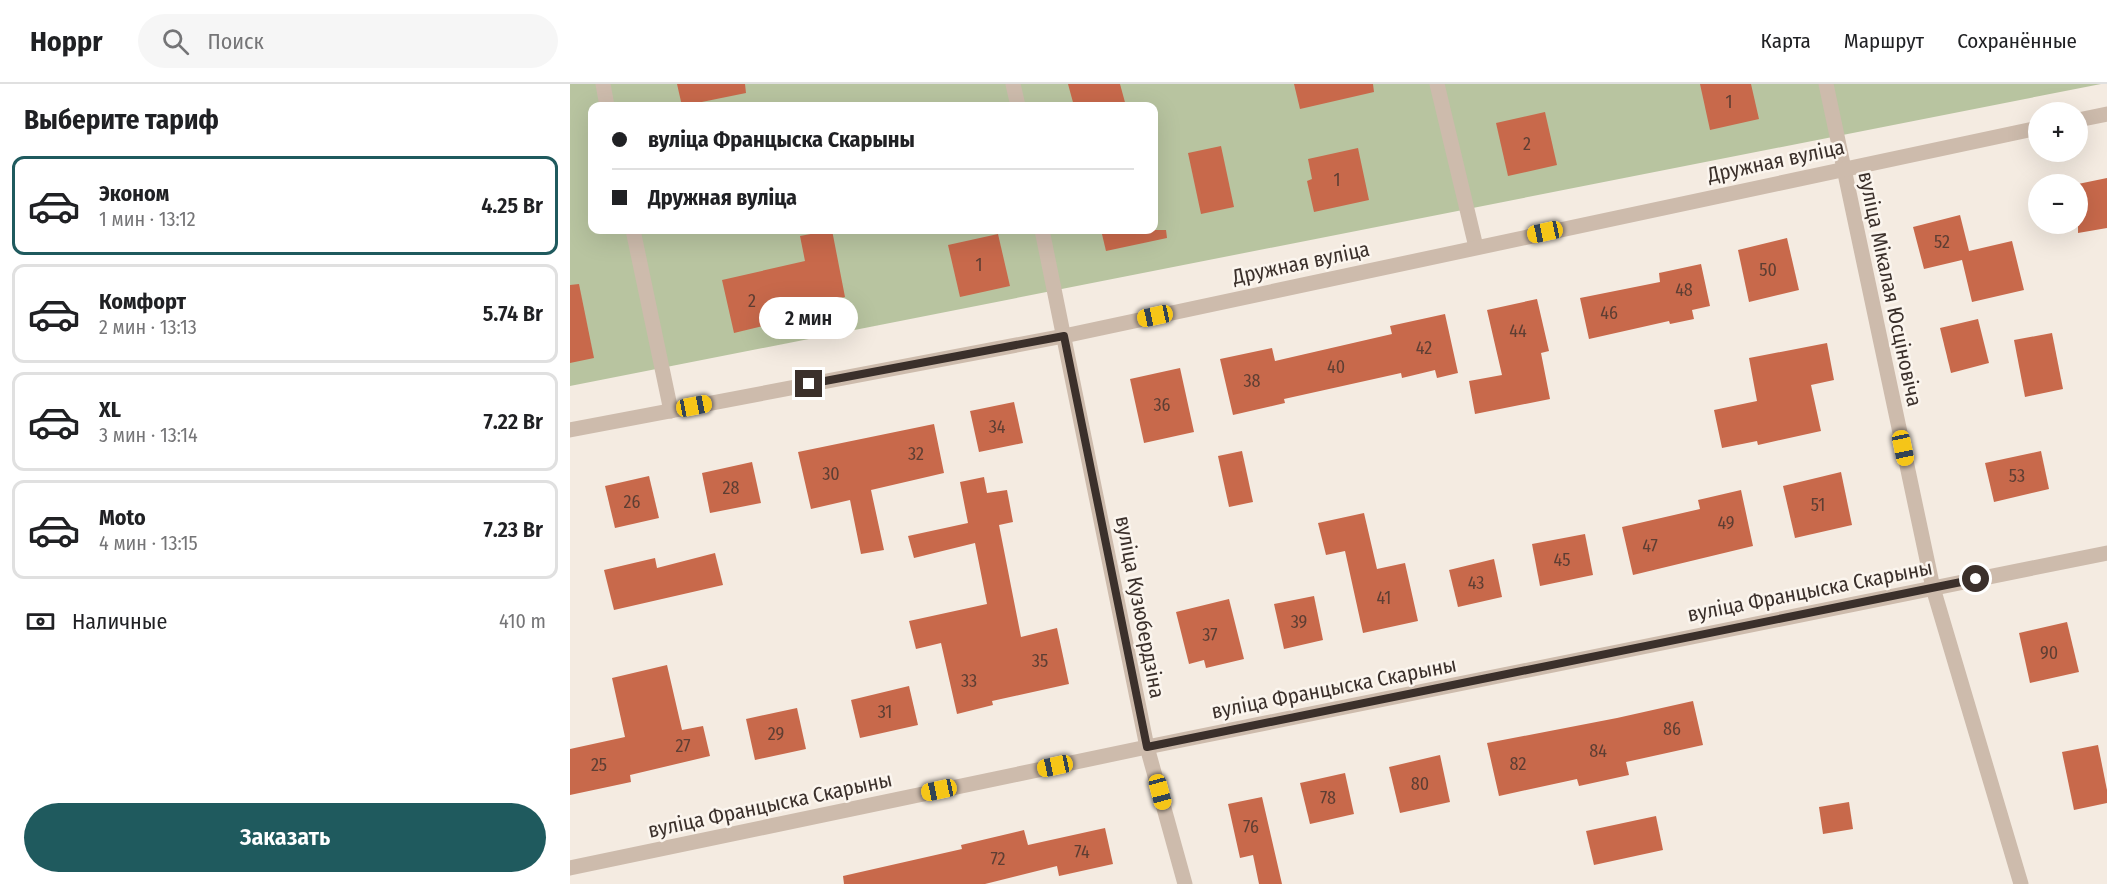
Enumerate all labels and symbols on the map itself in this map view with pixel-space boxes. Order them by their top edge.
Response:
house number: 1 [1725,91,1733,113]
house number: 2 [1523,133,1531,155]
street label: Дружная вуліца [1704,134,1847,188]
house number: 1 [1333,169,1341,191]
street label: вуліца Мікалая Юсціновіча [1852,169,1928,409]
car [1526,219,1564,245]
house number: 52 [1934,231,1950,253]
street label: Дружная вуліца [1229,236,1372,290]
house number: 1 [975,254,983,276]
house number: 50 [1759,259,1777,281]
house number: 48 [1675,279,1693,301]
house number: 2 [748,290,756,312]
callout: 2 мин [760,297,858,339]
house number: 46 [1600,302,1618,324]
car [1136,303,1174,329]
house number: 44 [1509,320,1527,342]
house number: 42 [1416,337,1432,359]
house number: 40 [1327,356,1345,378]
route end [795,370,822,397]
house number: 38 [1243,370,1261,392]
car [675,394,713,418]
house number: 36 [1153,394,1171,416]
house number: 34 [989,416,1006,438]
car [1890,429,1916,467]
house number: 32 [908,443,924,465]
house number: 30 [822,463,840,485]
house number: 53 [2009,465,2025,487]
house number: 28 [723,477,739,499]
house number: 26 [624,491,641,513]
house number: 51 [1811,494,1825,516]
house number: 49 [1717,512,1735,534]
street label: вуліца Кузюбердзіна [1110,514,1170,700]
house number: 47 [1642,535,1658,557]
house number: 45 [1554,549,1570,571]
street label: вуліца Францыска Скарыны [1685,554,1935,628]
route start [1962,565,1989,592]
house number: 43 [1468,572,1484,594]
house number: 41 [1377,587,1391,609]
house number: 39 [1291,611,1307,633]
house number: 37 [1202,624,1218,646]
house number: 90 [2040,642,2058,664]
house number: 35 [1032,650,1048,672]
street label: вуліца Францыска Скарыны [1209,651,1459,725]
house number: 33 [961,670,977,692]
house number: 31 [878,701,892,723]
house number: 86 [1663,718,1681,740]
house number: 29 [768,723,784,745]
house number: 27 [675,735,691,757]
house number: 84 [1589,740,1607,762]
car [1036,753,1074,779]
house number: 82 [1510,753,1526,775]
house number: 25 [591,754,607,776]
street label: вуліца Францыска Скарыны [645,766,895,844]
car [1147,772,1173,812]
house number: 80 [1411,773,1429,795]
car [920,777,958,803]
house number: 78 [1320,787,1336,809]
house number: 76 [1243,816,1259,838]
house number: 74 [1074,841,1090,863]
house number: 72 [990,848,1006,870]

